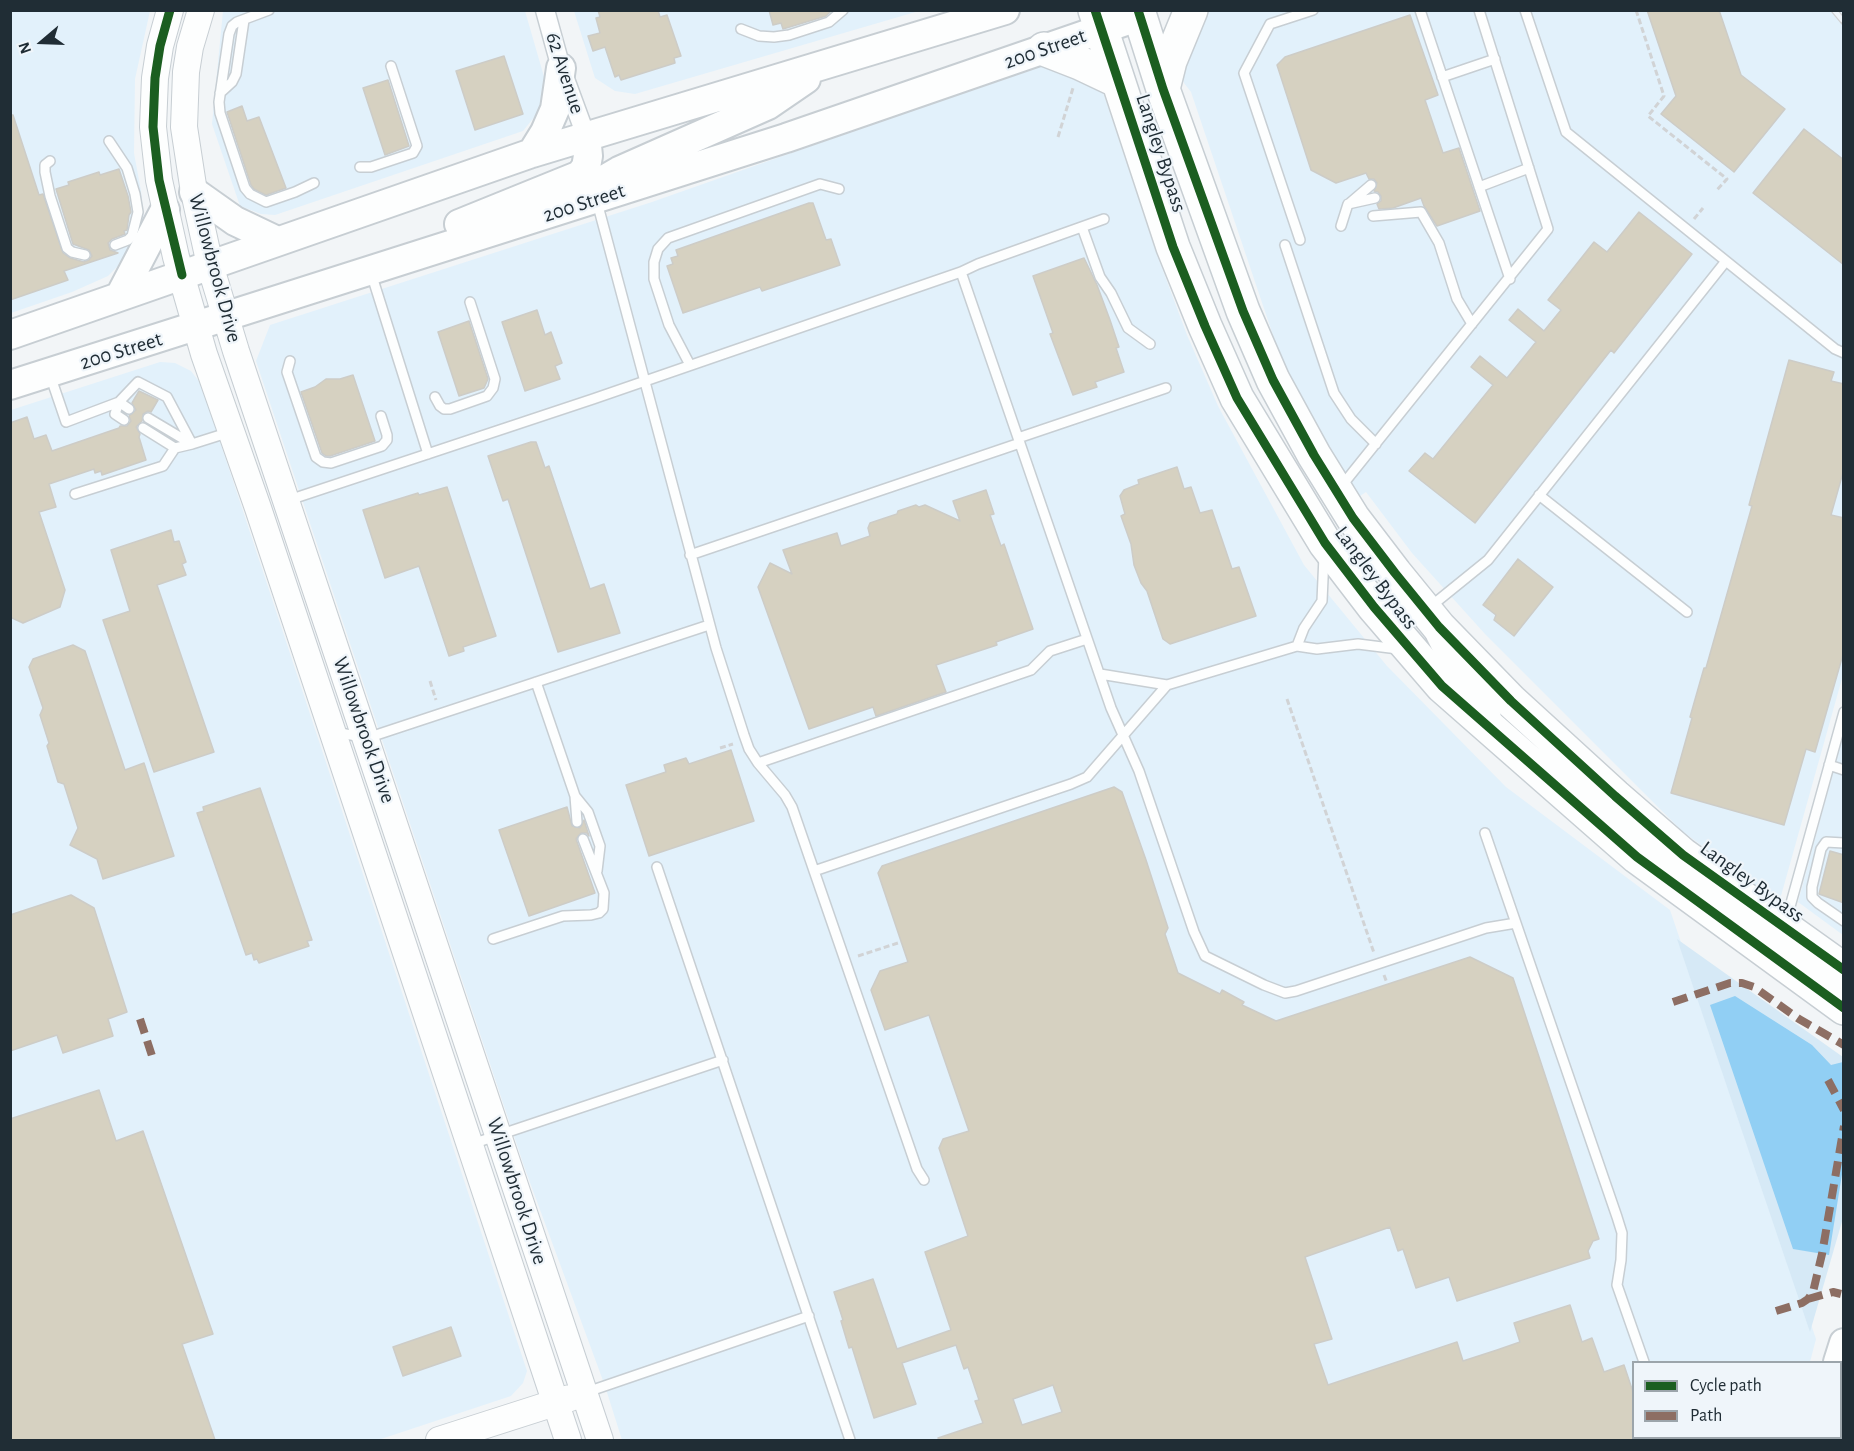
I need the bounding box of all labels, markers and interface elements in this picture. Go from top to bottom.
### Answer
north arrow [12,12,72,72]
street label: 200 Street [1001,23,1089,75]
street label: 62 Avenue [540,29,590,117]
text: N [16,40,34,56]
street label: Langley Bypass [1130,91,1192,215]
street label: 200 Street [540,178,628,228]
street label: Willowbrook Drive [183,191,247,345]
street label: 200 Street [77,327,165,375]
street label: Langley Bypass [1329,521,1423,635]
street label: Willowbrook Drive [327,654,401,806]
street label: Langley Bypass [1695,836,1809,928]
street label: Willowbrook Drive [481,1114,553,1268]
legend [1632,1361,1842,1439]
text: Cycle path [1690,1377,1762,1395]
text: Path [1690,1407,1722,1425]

